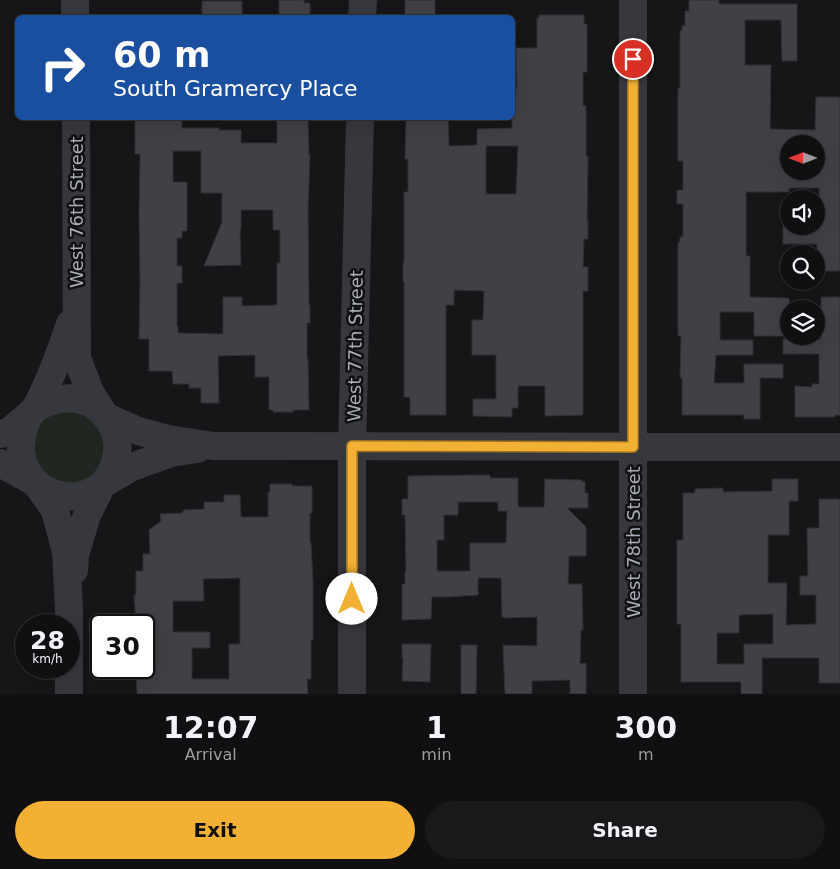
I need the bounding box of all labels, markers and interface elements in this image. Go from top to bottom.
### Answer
icon: right [30,35,95,100]
text: 60 m [113,35,210,75]
pin [612,38,654,80]
icon: arrive [619,45,647,73]
text: South Gramercy Place [113,76,358,101]
north arrow [780,135,825,180]
map controls [780,135,825,345]
street label: West 76th Street [66,136,87,288]
button: sound [780,190,825,235]
button: search [780,245,825,290]
street label: West 77th Street [343,270,367,422]
button: layers [780,300,825,345]
street label: West 78th Street [623,466,644,618]
position arrow [325,572,377,624]
speed limit sign: 30 [90,614,155,679]
text: 28 [30,626,65,655]
text: km/h [32,652,63,666]
text: 12:07 [163,710,258,745]
text: 1 [426,710,447,745]
text: 300 [614,710,677,745]
text: Arrival [185,745,237,764]
text: min [421,745,452,764]
text: m [638,745,654,764]
button: Exit [15,801,415,859]
button: Share [425,801,825,859]

